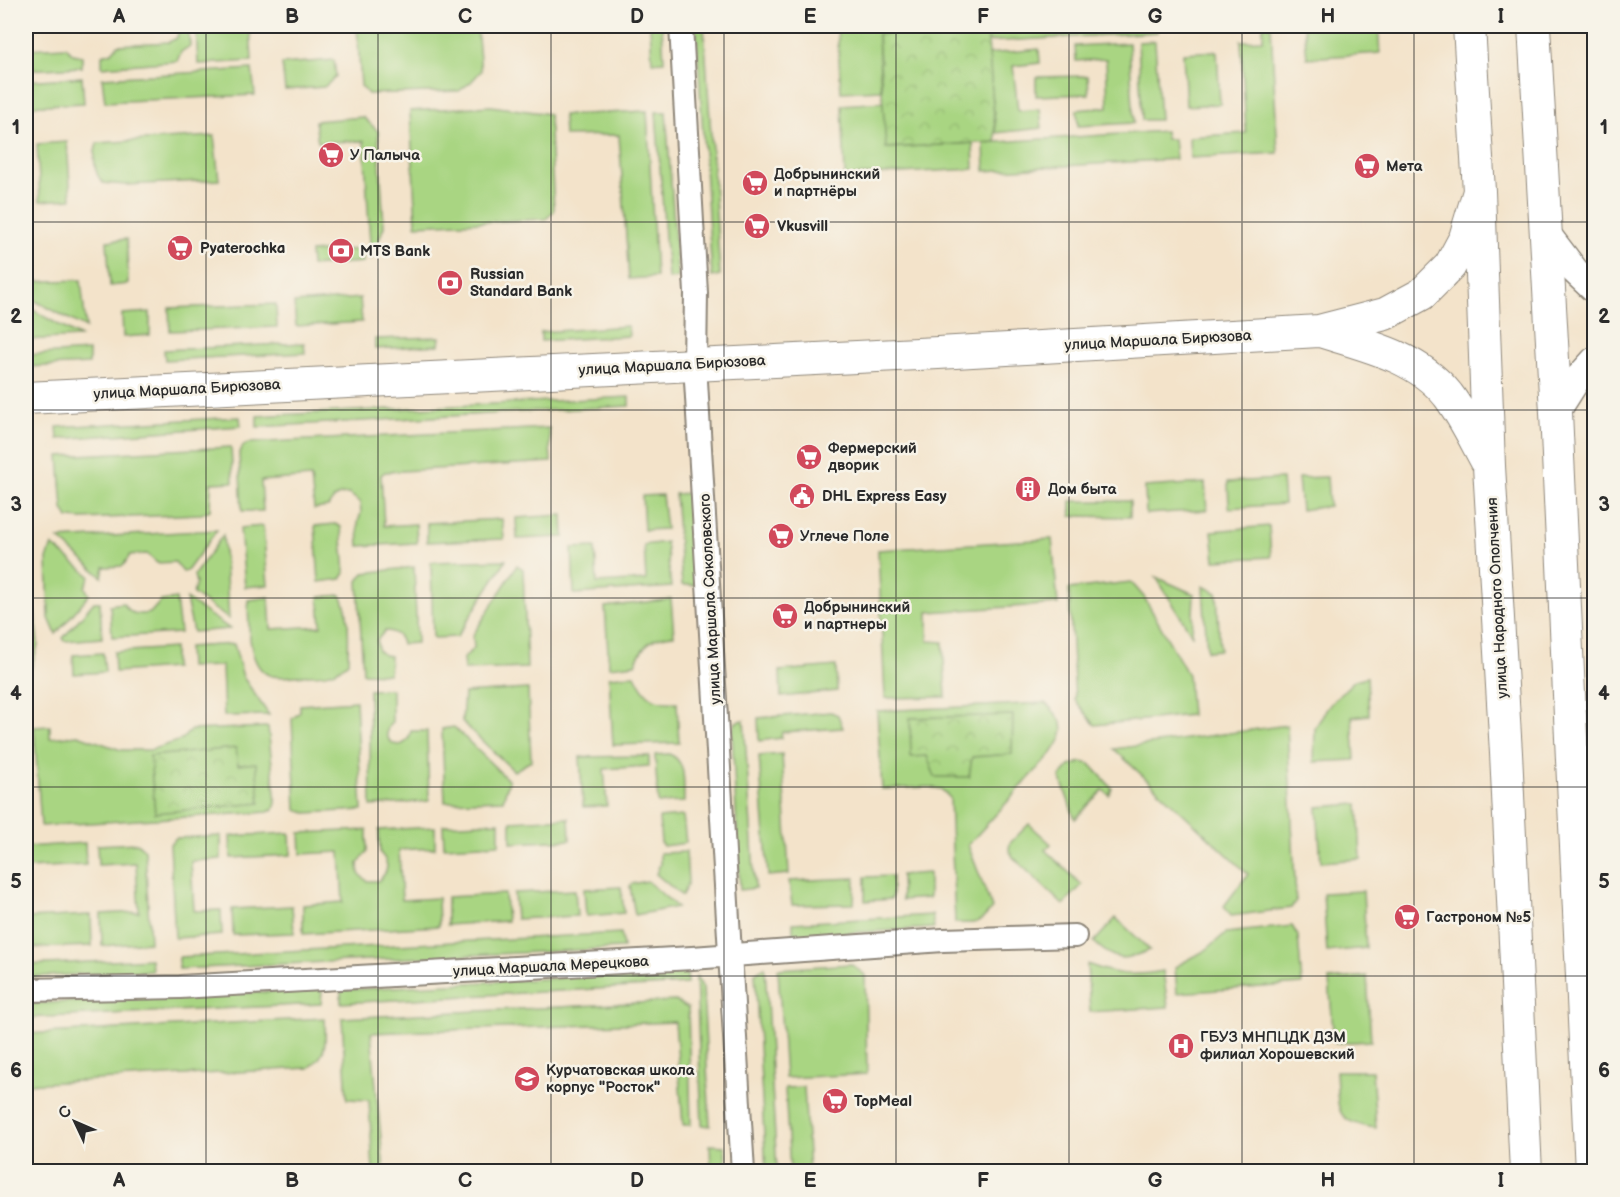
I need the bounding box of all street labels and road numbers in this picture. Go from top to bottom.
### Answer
street label: улица Маршала Бирюзова [1064,326,1252,355]
street label: улица Маршала Бирюзова [578,351,766,380]
street label: улица Маршала Бирюзова [93,375,281,404]
street label: улица Маршала Соколовского [695,493,726,705]
street label: улица Народного Ополчения [1483,497,1512,699]
street label: улица Маршала Мерецкова [453,952,650,981]

